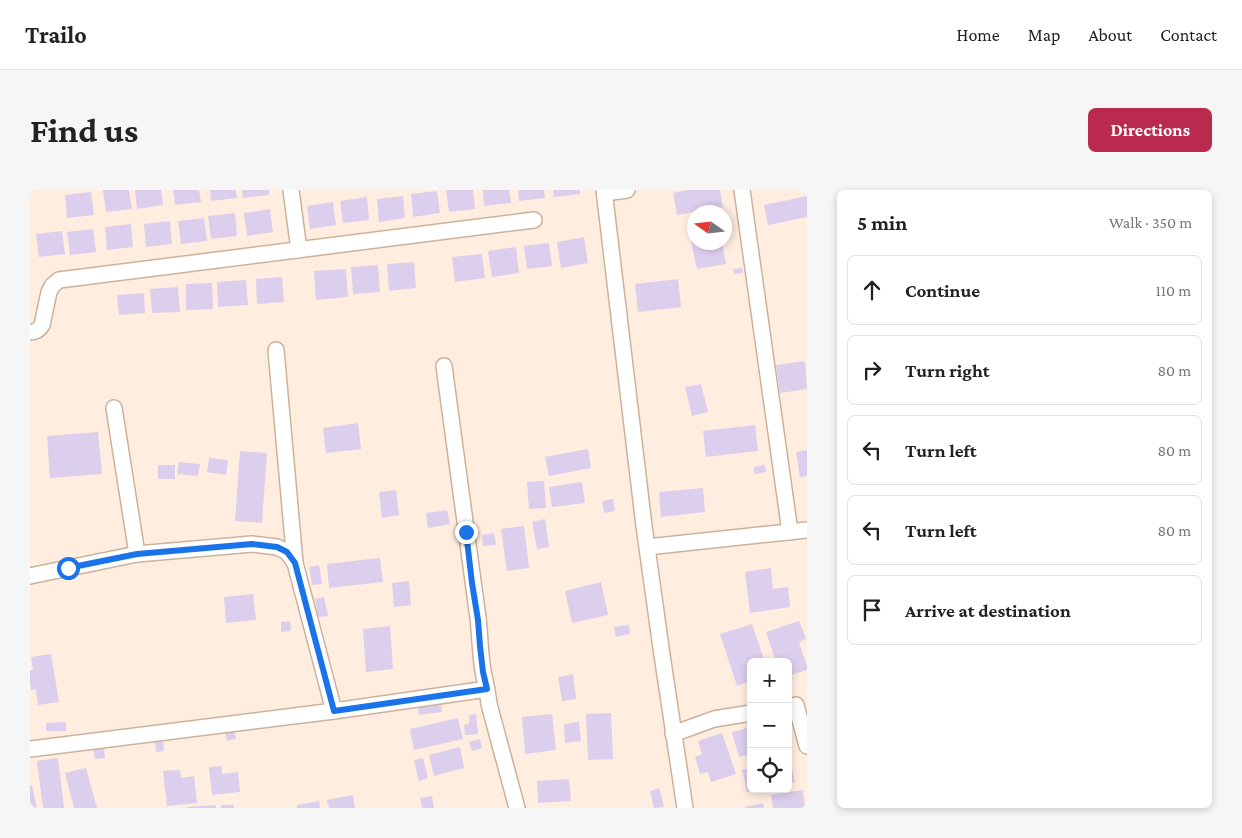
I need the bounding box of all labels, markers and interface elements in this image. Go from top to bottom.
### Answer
text: Trailo [25,21,87,48]
text: Home [957,25,1000,45]
text: Map [1028,25,1060,45]
text: About [1088,25,1132,45]
text: Contact [1160,25,1217,45]
button: Directions [1088,108,1212,152]
text: Find us [30,111,138,150]
north arrow [687,205,732,250]
text: 5 min [857,211,907,235]
text: Walk · 350 m [1109,214,1192,231]
icon: ahead [858,276,886,304]
text: Continue [905,280,980,301]
text: 110 m [1155,282,1191,299]
icon: right [858,356,886,384]
text: Turn right [905,360,990,381]
text: 80 m [1157,362,1191,379]
icon: left [858,436,886,464]
text: Turn left [905,440,977,461]
text: 80 m [1157,442,1191,459]
icon: left [858,516,886,544]
text: Turn left [905,520,977,541]
route end [455,521,478,544]
text: 80 m [1157,522,1191,539]
route start [57,557,80,580]
icon: arrive [858,596,886,624]
text: Arrive at destination [905,600,1071,621]
map controls [747,658,792,793]
button: + [747,658,792,703]
button: − [747,703,792,748]
button: locate [747,748,792,793]

